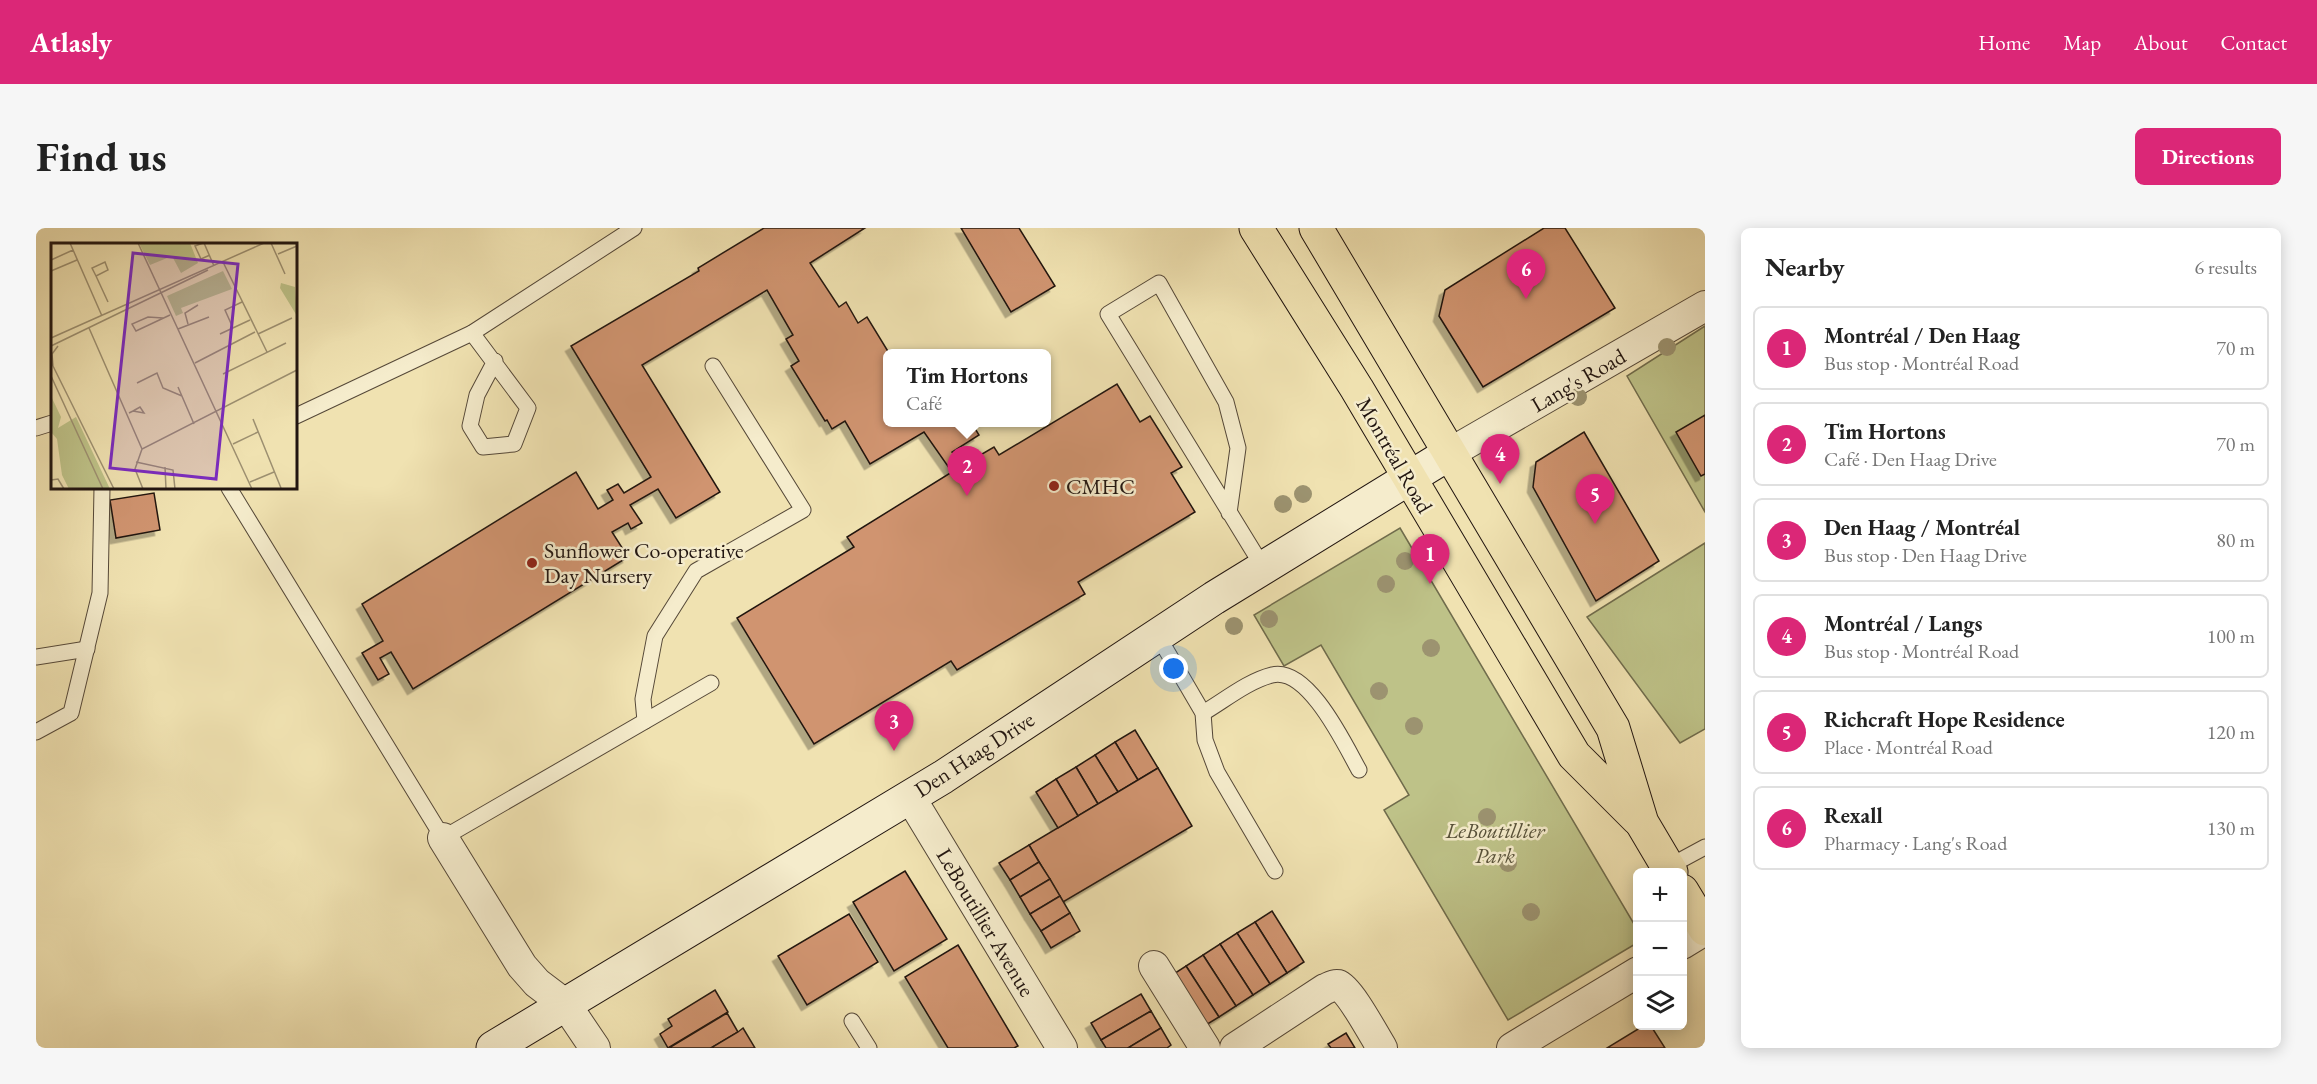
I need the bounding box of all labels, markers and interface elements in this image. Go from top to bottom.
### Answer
text: Atlasly [30,24,112,60]
text: Home [1978,29,2030,56]
text: Map [2063,29,2101,56]
text: About [2134,29,2187,56]
text: Contact [2220,29,2287,56]
button: Directions [2135,128,2281,185]
text: Find us [36,129,167,184]
inset map [51,243,297,489]
pin: 6 [1506,250,1546,299]
text: Nearby [1765,250,1845,284]
text: 6 results [2194,254,2257,280]
text: Montréal / Den Haag [1824,321,2020,350]
text: 1 [1781,335,1792,361]
text: 70 m [2216,335,2255,361]
street label: Lang's Road [1526,341,1632,419]
popup [883,349,1051,427]
text: Bus stop · Montréal Road [1824,350,2019,376]
text: Tim Hortons [906,361,1028,390]
text: Café [906,390,942,416]
street label: Montréal Road [1350,392,1440,519]
text: Tim Hortons [1824,417,1946,446]
text: 2 [1781,431,1792,457]
text: 70 m [2216,431,2255,457]
pin: 4 [1480,434,1520,484]
pin: 2 [948,446,986,496]
text: Café · Den Haag Drive [1824,446,1997,472]
place label: CMHC [1066,472,1135,501]
pin: 5 [1576,474,1614,524]
marker: CMHC [1047,479,1061,493]
text: Den Haag / Montréal [1824,513,2020,542]
text: 3 [1781,527,1792,553]
text: 80 m [2216,527,2255,553]
pin: 1 [1410,534,1450,584]
place label: Sunflower Co-operative Day Nursery [544,536,744,590]
text: Bus stop · Den Haag Drive [1824,542,2027,568]
marker: Sunflower Co-operative Day Nursery [525,556,539,570]
text: Montréal / Langs [1824,609,1982,638]
text: 4 [1781,623,1792,649]
text: 100 m [2207,623,2255,649]
text: Bus stop · Montréal Road [1824,638,2019,664]
your location [1159,654,1188,683]
pin: 3 [874,702,914,751]
street label: Den Haag Drive [909,705,1040,804]
text: Richcraft Hope Residence [1824,705,2065,734]
text: 5 [1781,719,1792,745]
text: 120 m [2207,719,2255,745]
text: Place · Montréal Road [1824,734,1993,760]
text: Rexall [1824,801,1883,830]
text: 6 [1781,815,1792,841]
text: 130 m [2207,815,2255,841]
park label: LeBoutillier Park [1445,816,1546,870]
text: Pharmacy · Lang's Road [1824,830,2007,856]
street label: LeBoutillier Avenue [930,843,1042,1002]
map controls [1633,868,1687,1030]
button: + [1633,868,1687,922]
button: − [1633,922,1687,976]
button: layers [1633,976,1687,1030]

